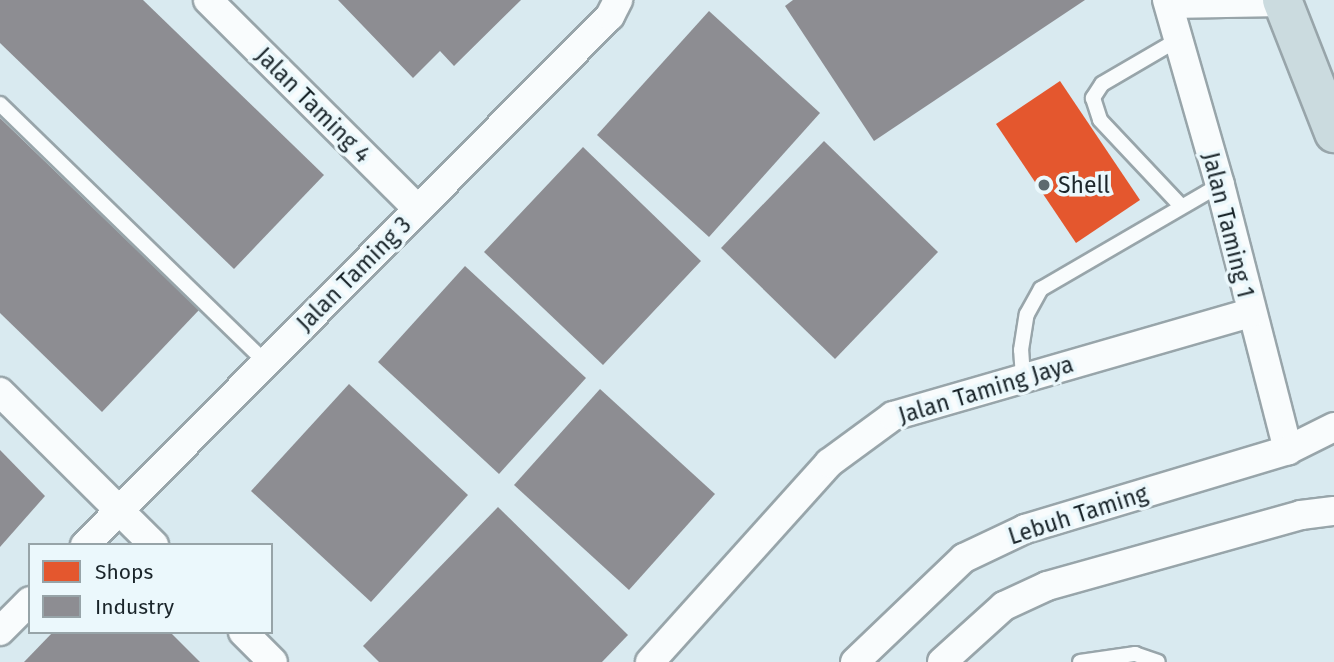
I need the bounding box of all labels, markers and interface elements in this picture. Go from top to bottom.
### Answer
street label: Jalan Taming 4 [250,42,376,168]
street label: Jalan Taming 1 [1197,149,1259,301]
place label: Shell [1058,171,1110,199]
marker: Shell [1036,177,1052,193]
street label: Jalan Taming 3 [291,211,417,337]
street label: Jalan Taming Jaya [895,350,1077,430]
street label: Lebuh Taming [1005,479,1151,551]
legend [28,543,273,634]
text: Shops [95,559,153,585]
text: Industry [95,594,174,620]

